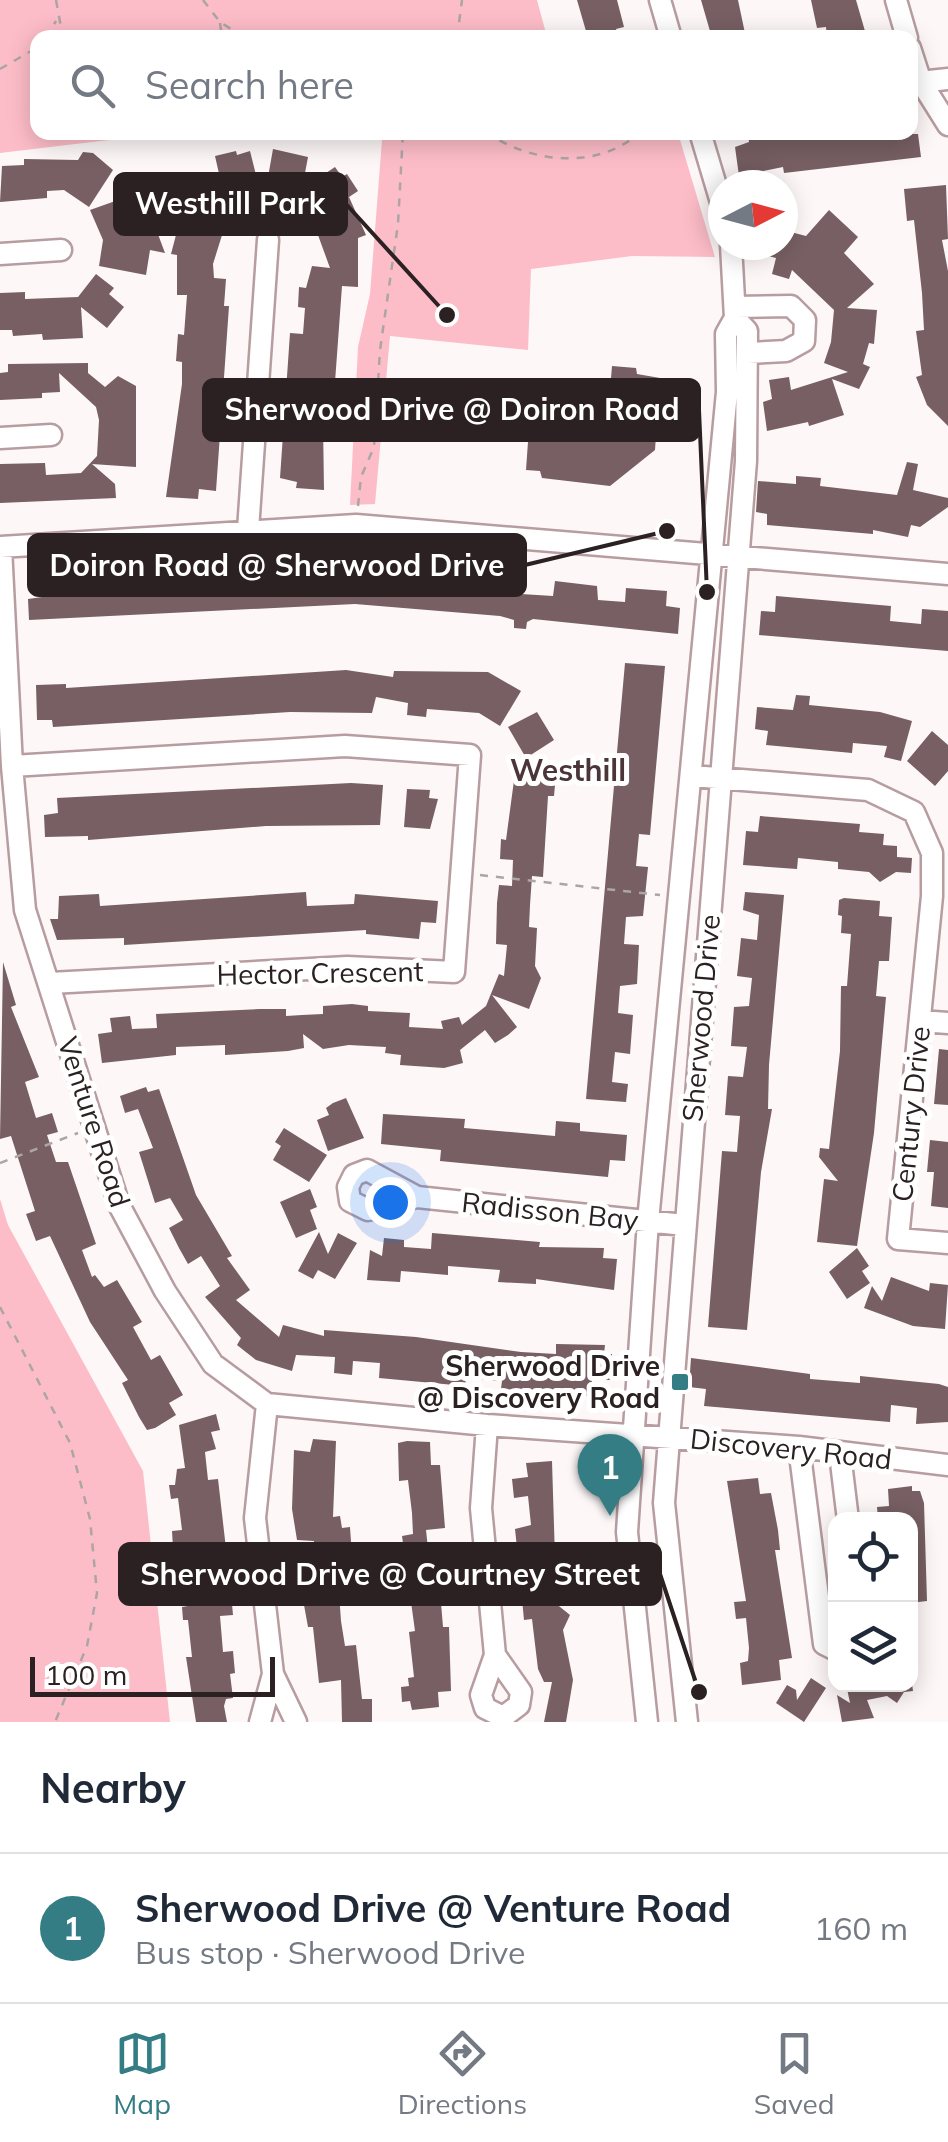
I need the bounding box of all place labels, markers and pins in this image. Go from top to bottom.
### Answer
callout: Westhill Park [115,174,346,234]
callout: Sherwood Drive @ Doiron Road [204,380,699,440]
callout: Doiron Road @ Sherwood Drive [29,535,525,595]
place label: Sherwood Drive @ Discovery Road [417,1348,660,1415]
marker: Sherwood Drive @ Discovery Road [669,1371,691,1393]
pin: 1 [578,1434,642,1516]
callout: Sherwood Drive @ Courtney Street [120,1544,660,1604]

